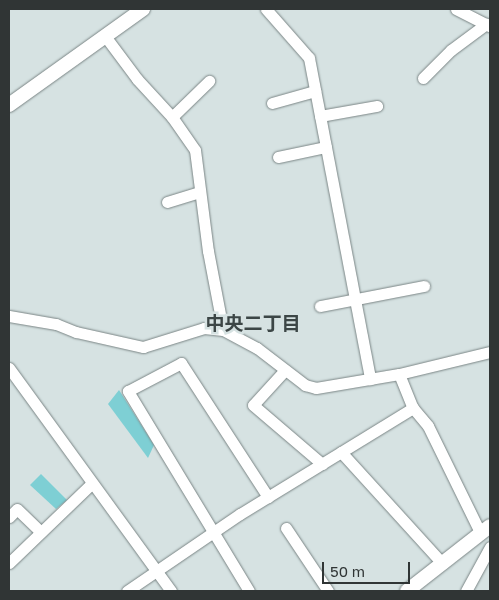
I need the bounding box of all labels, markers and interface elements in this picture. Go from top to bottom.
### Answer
district label: 中央二丁目 [206,312,300,334]
scale bar [324,552,412,584]
text: 50 m [330,562,365,580]

